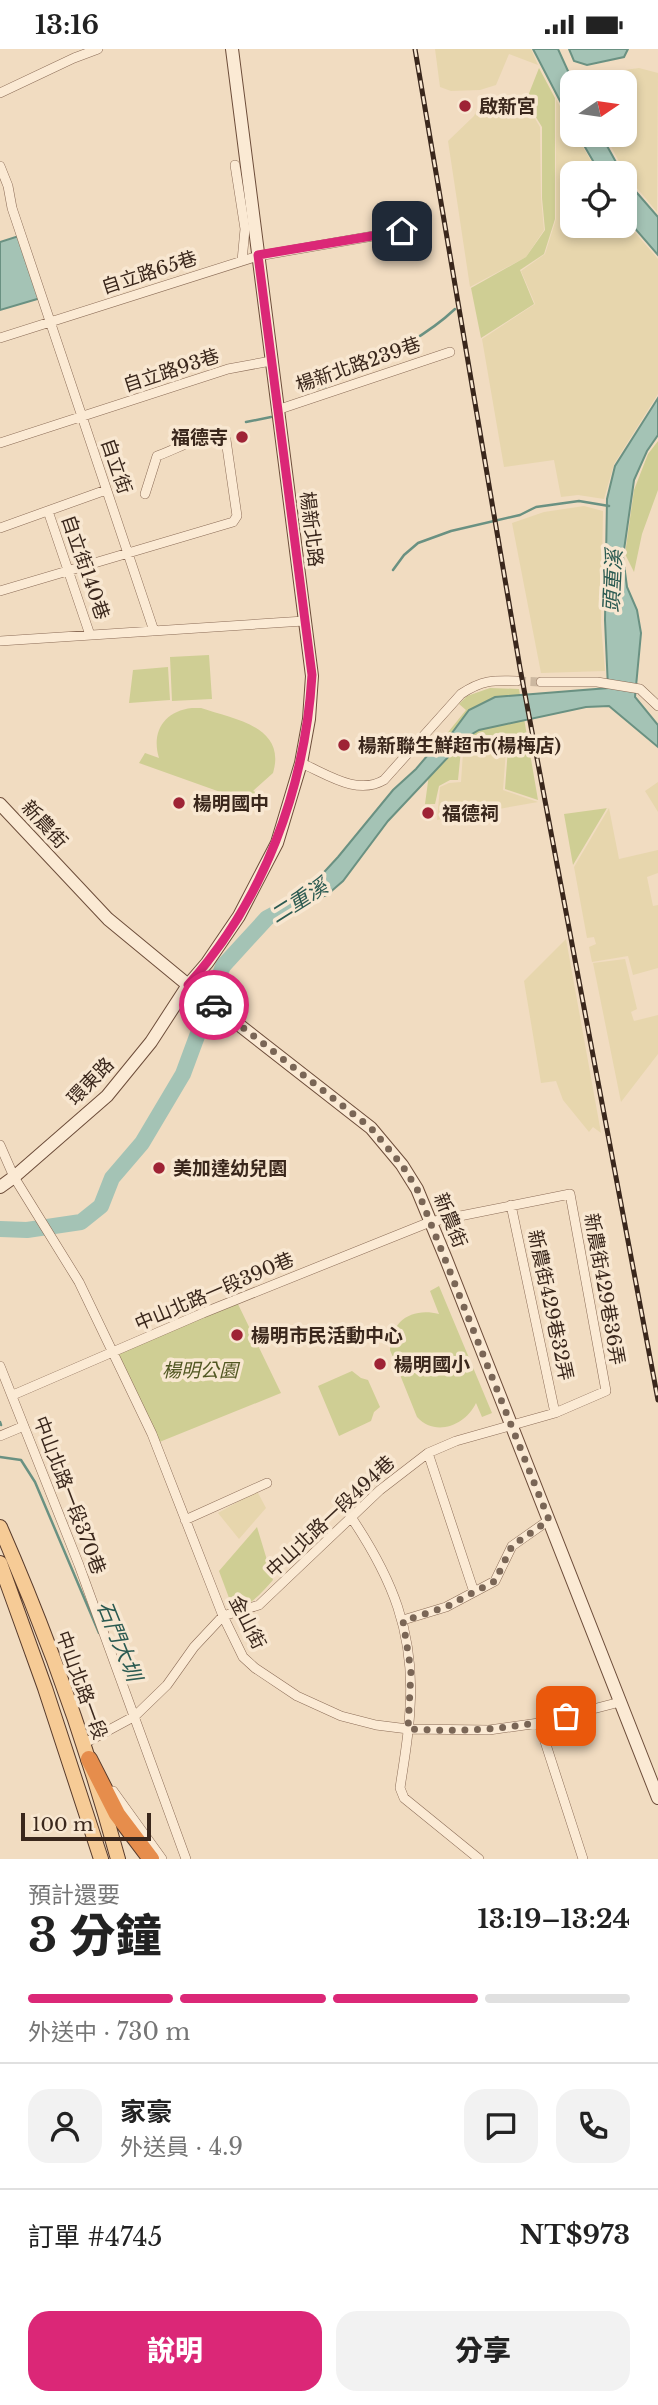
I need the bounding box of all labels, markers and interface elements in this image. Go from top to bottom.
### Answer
text: 13:16 [35,9,99,41]
north arrow [560,70,637,147]
map controls [560,70,637,238]
place label: 啟新宮 [479,95,536,118]
marker: 啟新宮 [457,98,473,114]
button: locate [560,161,637,238]
pin [372,201,432,261]
icon: home [383,212,421,250]
street label: 自立路65巷 [99,246,200,299]
street label: 楊新北路239巷 [293,332,424,397]
street label: 自立路93巷 [120,344,222,397]
place label: 福德寺 [171,426,228,449]
marker: 福德寺 [234,429,250,445]
street label: 自立街 [96,435,137,497]
street label: 楊新北路 [295,490,328,568]
street label: 自立街140巷 [57,512,114,623]
water label: 頭重溪 [598,546,628,613]
place label: 楊新聯生鮮超市(楊梅店) [358,734,561,757]
marker: 楊新聯生鮮超市(楊梅店) [336,737,352,753]
place label: 楊明國中 [193,792,269,815]
marker: 楊明國中 [171,795,187,811]
street label: 新農街 [17,796,72,853]
place label: 福德祠 [442,802,499,825]
marker: 福德祠 [420,805,436,821]
water label: 二重溪 [265,872,335,929]
courier [179,970,249,1040]
icon: car [195,986,233,1024]
street label: 環東路 [62,1053,118,1110]
place label: 美加達幼兒園 [173,1157,287,1180]
marker: 美加達幼兒園 [151,1160,167,1176]
street label: 新農街 [429,1189,472,1251]
street label: 新農街429巷36弄 [580,1211,629,1367]
street label: 新農街429巷32弄 [523,1228,578,1383]
street label: 中山北路一段390巷 [131,1248,297,1335]
place label: 楊明市民活動中心 [251,1324,403,1347]
marker: 楊明市民活動中心 [229,1327,245,1343]
place label: 楊明國小 [394,1353,470,1376]
marker: 楊明國小 [372,1356,388,1372]
park label: 楊明公園 [162,1359,241,1382]
street label: 中山北路一段370巷 [29,1413,110,1578]
street label: 中山北路一段494巷 [261,1451,399,1582]
street label: 金山街 [224,1592,271,1653]
water label: 石門大圳 [91,1597,148,1688]
street label: 中山北路一段 [51,1628,112,1743]
pin [536,1686,596,1746]
icon: bag [547,1697,585,1735]
scale bar [21,1810,150,1842]
text: 100 m [32,1813,93,1836]
text: 預計還要 [28,1881,120,1909]
text: 13:19–13:24 [477,1903,630,1935]
text: 3 分鐘 [28,1907,162,1964]
text: 外送中 · 730 m [28,2018,190,2046]
button: person [28,2089,102,2163]
button: chat [464,2089,538,2163]
button: phone [556,2089,630,2163]
text: 家豪 [120,2096,172,2128]
text: 外送員 · 4.9 [120,2133,243,2161]
text: NT$973 [520,2219,630,2251]
text: 訂單 #4745 [28,2221,163,2253]
button: 說明 [28,2311,322,2391]
button: 分享 [336,2311,630,2391]

